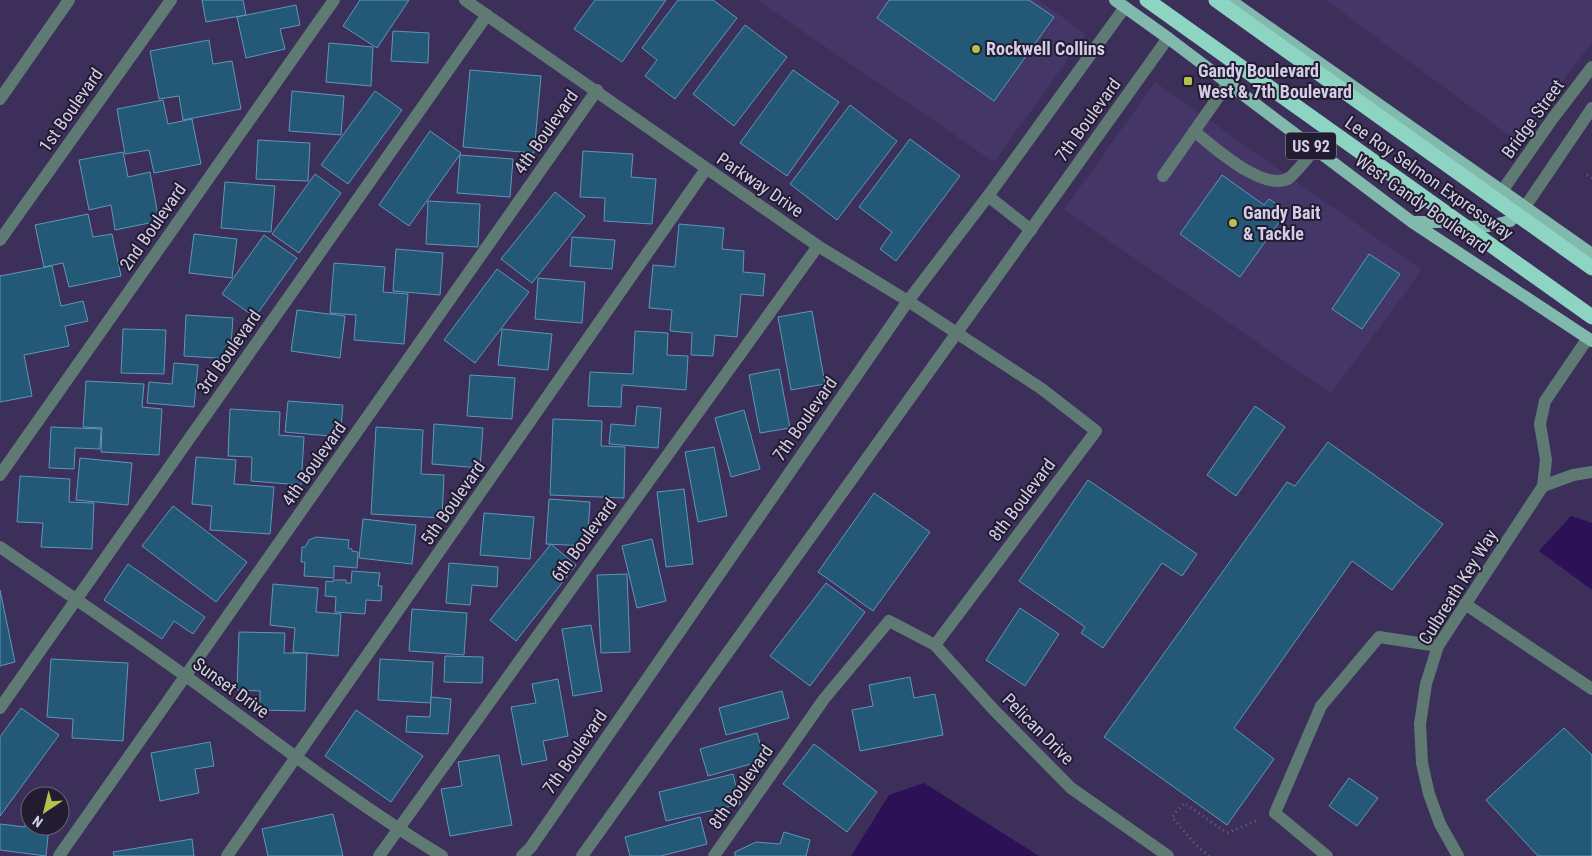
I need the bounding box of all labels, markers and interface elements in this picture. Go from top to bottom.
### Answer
place label: Rockwell Collins [986,38,1105,59]
marker: Rockwell Collins [970,43,982,55]
place label: Gandy Boulevard West & 7th Boulevard [1198,60,1352,102]
street label: 1st Boulevard [34,64,107,155]
street label: 7th Boulevard [1050,74,1125,165]
marker: Gandy Boulevard West & 7th Boulevard [1182,75,1194,87]
street label: Bridge Street [1497,75,1568,162]
street label: 4th Boulevard [509,86,582,178]
street label: Lee Roy Selmon Expressway [1341,111,1518,244]
road number: US 92 [1286,132,1336,160]
street label: Parkway Drive [713,148,808,221]
street label: West Gandy Boulevard [1351,150,1493,258]
street label: 2nd Boulevard [115,179,190,274]
place label: Gandy Bait & Tackle [1243,202,1321,244]
marker: Gandy Bait & Tackle [1227,217,1239,229]
street label: 3rd Boulevard [192,306,265,398]
street label: 7th Boulevard [768,373,841,465]
street label: 4th Boulevard [277,418,350,510]
street label: 8th Boulevard [984,454,1059,545]
street label: 5th Boulevard [416,457,489,549]
street label: 6th Boulevard [546,494,621,585]
street label: Culbreath Key Way [1414,525,1502,648]
street label: Sunset Drive [189,653,273,722]
street label: Pelican Drive [998,689,1078,769]
street label: 7th Boulevard [538,706,611,798]
street label: 8th Boulevard [704,741,777,833]
north arrow [20,786,70,836]
text: N [29,813,46,831]

